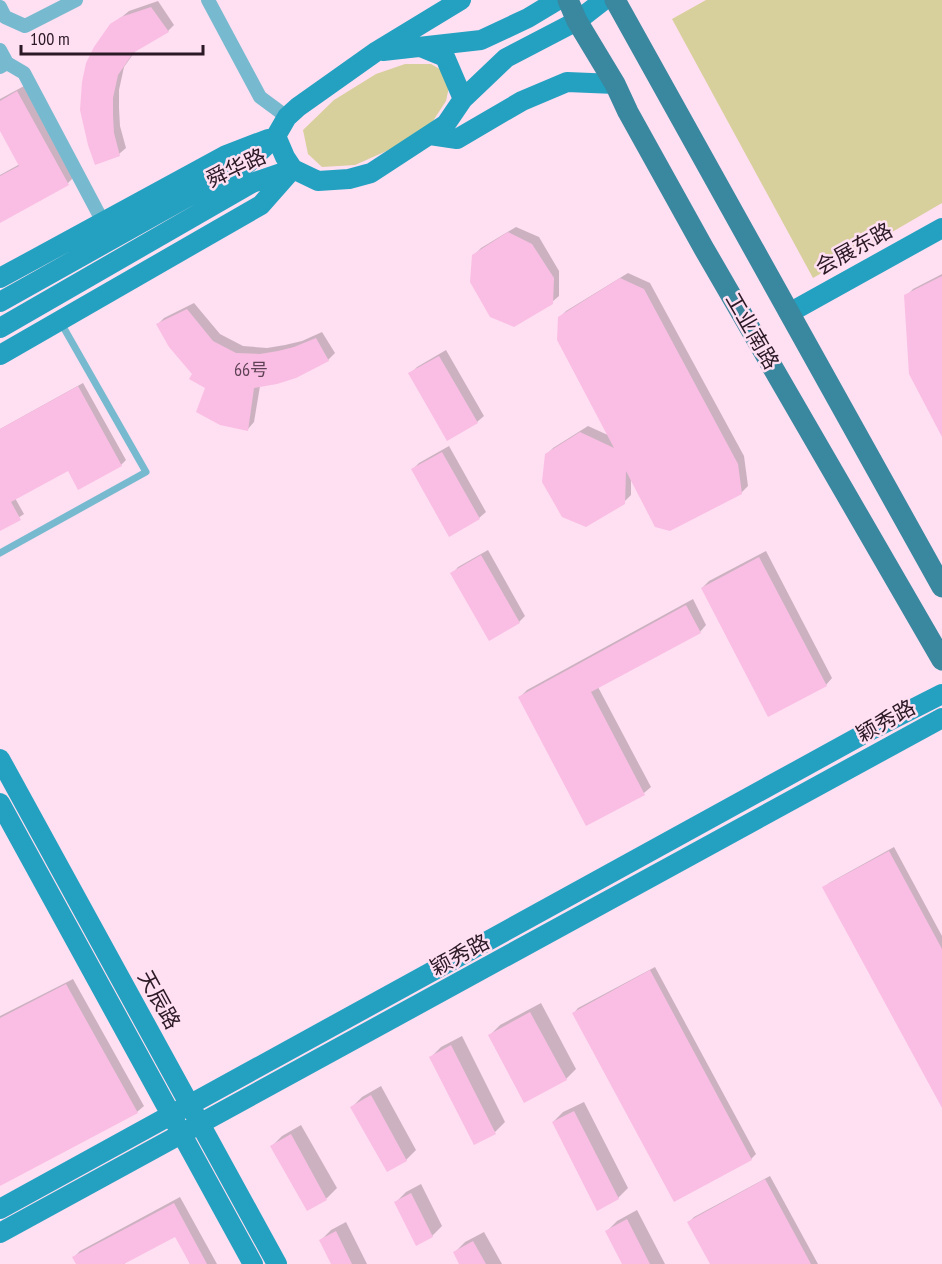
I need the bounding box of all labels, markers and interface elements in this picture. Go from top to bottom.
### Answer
scale bar [21,18,202,56]
text: 100 m [30,27,70,50]
street label: 舜华路 [202,142,270,193]
street label: 会展东路 [810,216,897,281]
street label: 工业南路 [720,288,785,374]
house number: 66号 [234,358,268,381]
street label: 颖秀路 [852,693,920,748]
street label: 颖秀路 [426,928,494,981]
street label: 天辰路 [132,966,187,1034]

